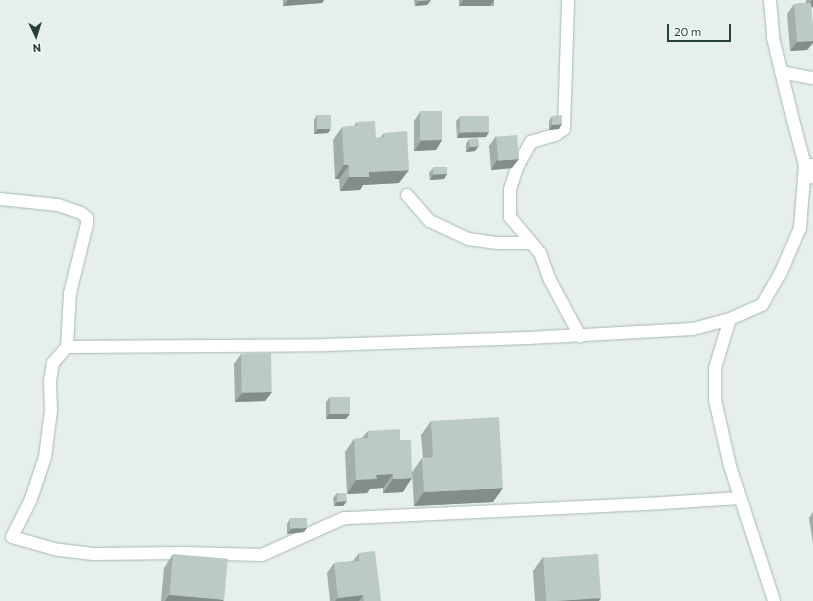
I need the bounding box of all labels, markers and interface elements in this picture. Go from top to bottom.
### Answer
north arrow [16,16,56,56]
scale bar [669,16,733,42]
text: 20 m [674,24,701,38]
text: N [32,42,41,55]

